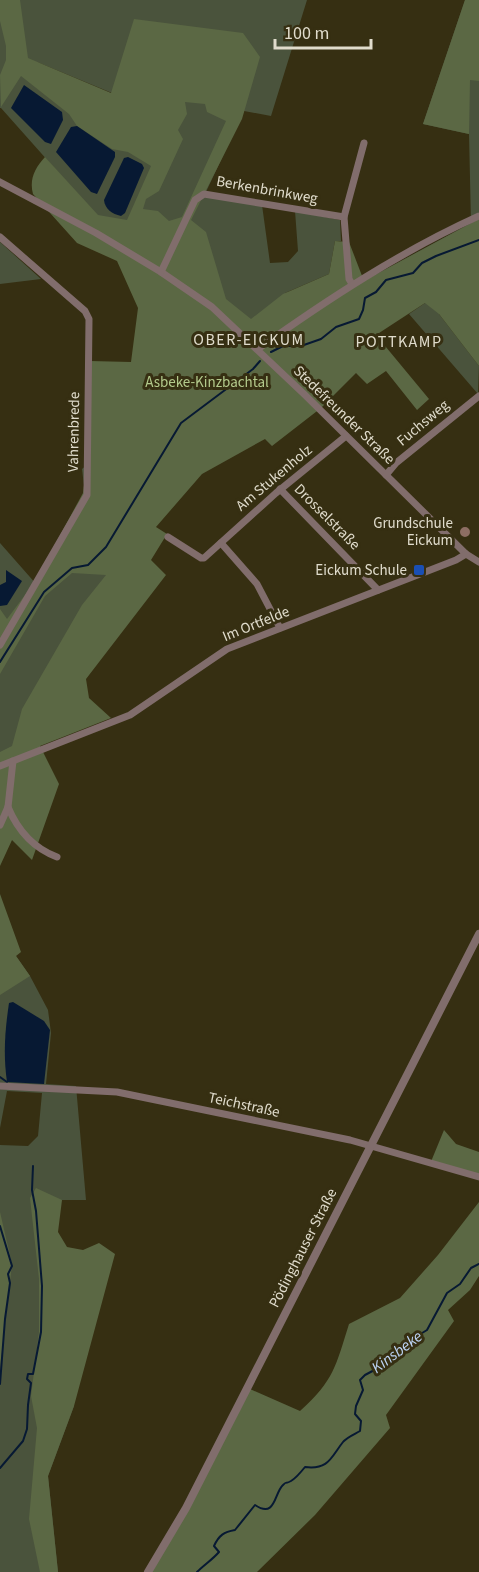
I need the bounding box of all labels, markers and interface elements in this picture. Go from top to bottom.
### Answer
scale bar [275,12,371,50]
text: 100 m [284,21,329,46]
street label: Berkenbrinkweg [215,171,320,209]
district label: OBER-EICKUM [193,329,305,351]
district label: POTTKAMP [356,331,442,353]
street label: Stedefreunder Straße [288,361,400,469]
park label: Asbeke-Kinzbachtal [145,372,269,393]
street label: Vahrenbrede [63,392,85,472]
street label: Fuchsweg [392,395,454,451]
street label: Am Stukenholz [231,440,317,516]
street label: Drosselstraße [289,479,365,555]
place label: Grundschule Eickum [373,513,453,551]
marker: Grundschule Eickum [458,525,472,539]
place label: Eickum Schule [315,560,407,581]
marker: Eickum Schule [412,563,426,577]
street label: Im Ortfelde [219,601,293,647]
street label: Teichstraße [206,1087,282,1123]
street label: Pödinghauser Straße [264,1185,342,1311]
water label: Kinsbeke [367,1325,427,1378]

